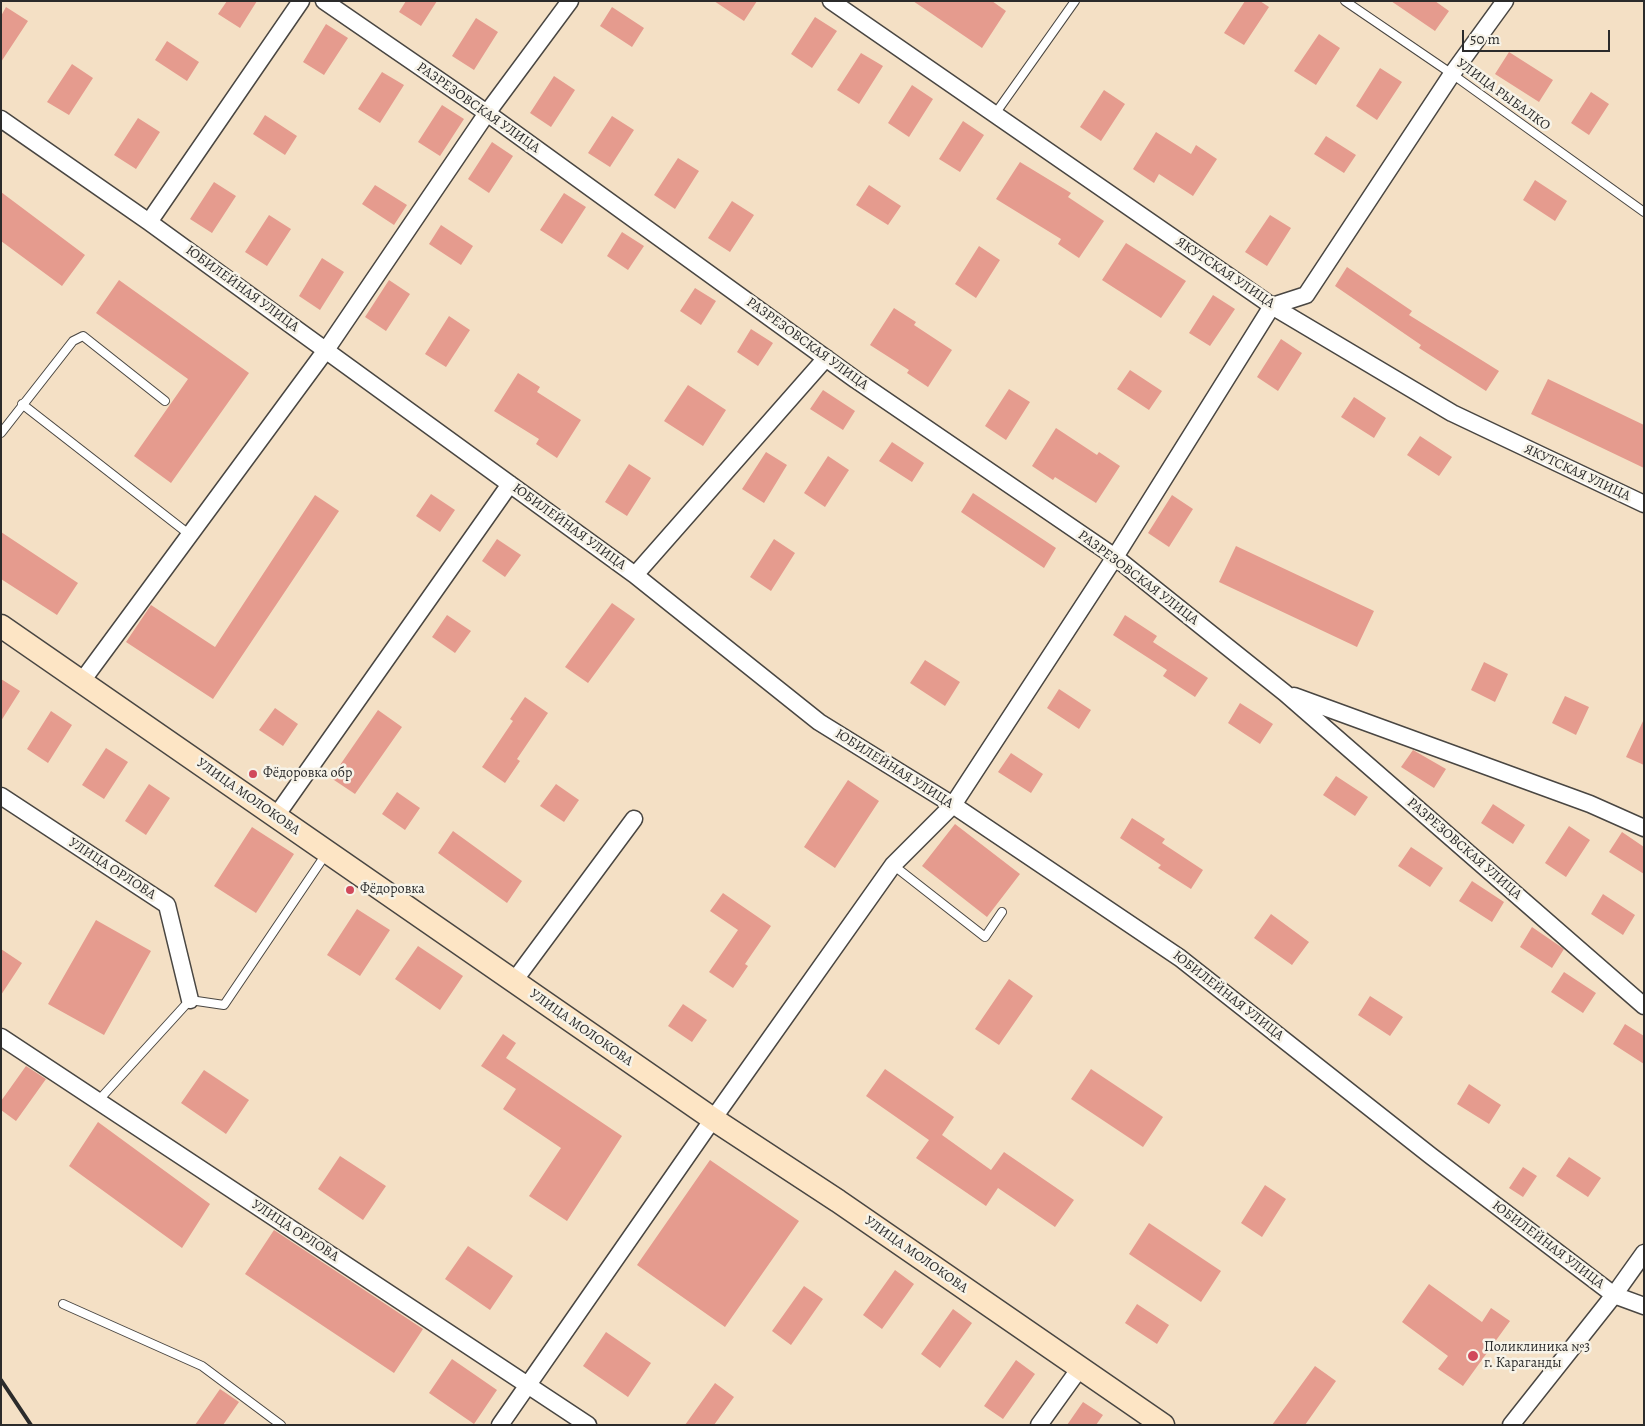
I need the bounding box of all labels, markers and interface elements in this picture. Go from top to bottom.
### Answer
scale bar [1465,20,1612,52]
text: 50 m [1470,29,1500,49]
street label: УЛИЦА РЫБАЛКО [1453,55,1553,135]
street label: РАЗРЕЗОВСКАЯ УЛИЦА [413,59,543,157]
street label: ЯКУТСКАЯ УЛИЦА [1172,234,1278,312]
street label: ЮБИЛЕЙНАЯ УЛИЦА [182,242,302,336]
street label: РАЗРЕЗОВСКАЯ УЛИЦА [743,294,871,394]
street label: ЯКУТСКАЯ УЛИЦА [1521,441,1633,505]
street label: ЮБИЛЕЙНАЯ УЛИЦА [509,480,629,574]
street label: РАЗРЕЗОВСКАЯ УЛИЦА [1074,527,1202,629]
street label: ЮБИЛЕЙНАЯ УЛИЦА [832,726,956,812]
street label: УЛИЦА МОЛОКОВА [193,755,303,839]
place label: Фёдоровка обр [263,766,352,782]
marker: Фёдоровка обр [247,768,259,780]
street label: РАЗРЕЗОВСКАЯ УЛИЦА [1403,795,1525,903]
street label: УЛИЦА ОРЛОВА [65,834,159,904]
place label: Фёдоровка [360,882,425,898]
marker: Фёдоровка [344,884,356,896]
street label: ЮБИЛЕЙНАЯ УЛИЦА [1169,947,1287,1045]
street label: УЛИЦА МОЛОКОВА [526,986,636,1070]
street label: УЛИЦА ОРЛОВА [248,1196,342,1266]
street label: ЮБИЛЕЙНАЯ УЛИЦА [1489,1197,1607,1293]
street label: УЛИЦА МОЛОКОВА [861,1213,971,1297]
place label: Поликлиника №3 г. Караганды [1484,1340,1590,1372]
marker: Поликлиника №3 г. Караганды [1466,1349,1480,1363]

